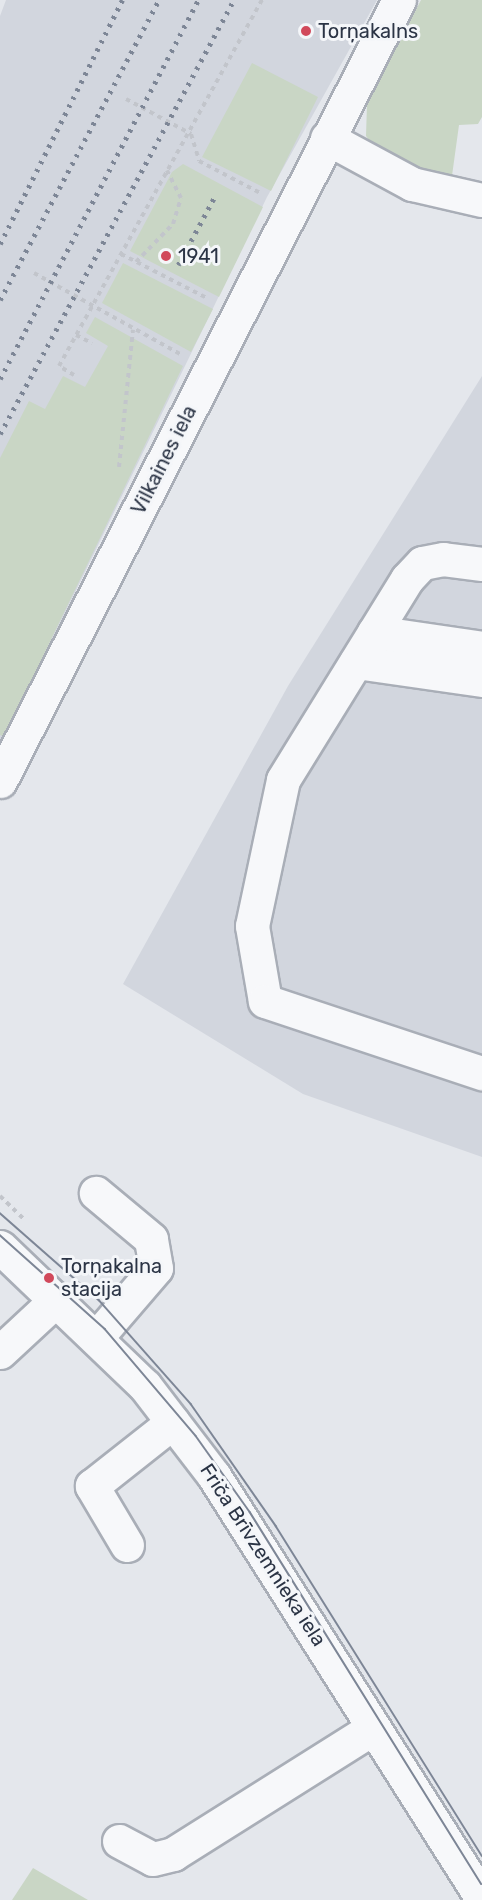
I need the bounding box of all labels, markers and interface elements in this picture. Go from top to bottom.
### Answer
place label: Torņakalns [318,19,418,43]
marker: Torņakalns [299,24,313,38]
place label: 1941 [178,244,219,268]
marker: 1941 [159,249,173,263]
street label: Vilkaines iela [126,401,202,519]
place label: Torņakalna stacija [61,1254,162,1301]
marker: Torņakalna stacija [42,1271,56,1285]
street label: Friča Brīvzemnieka iela [195,1459,331,1651]

